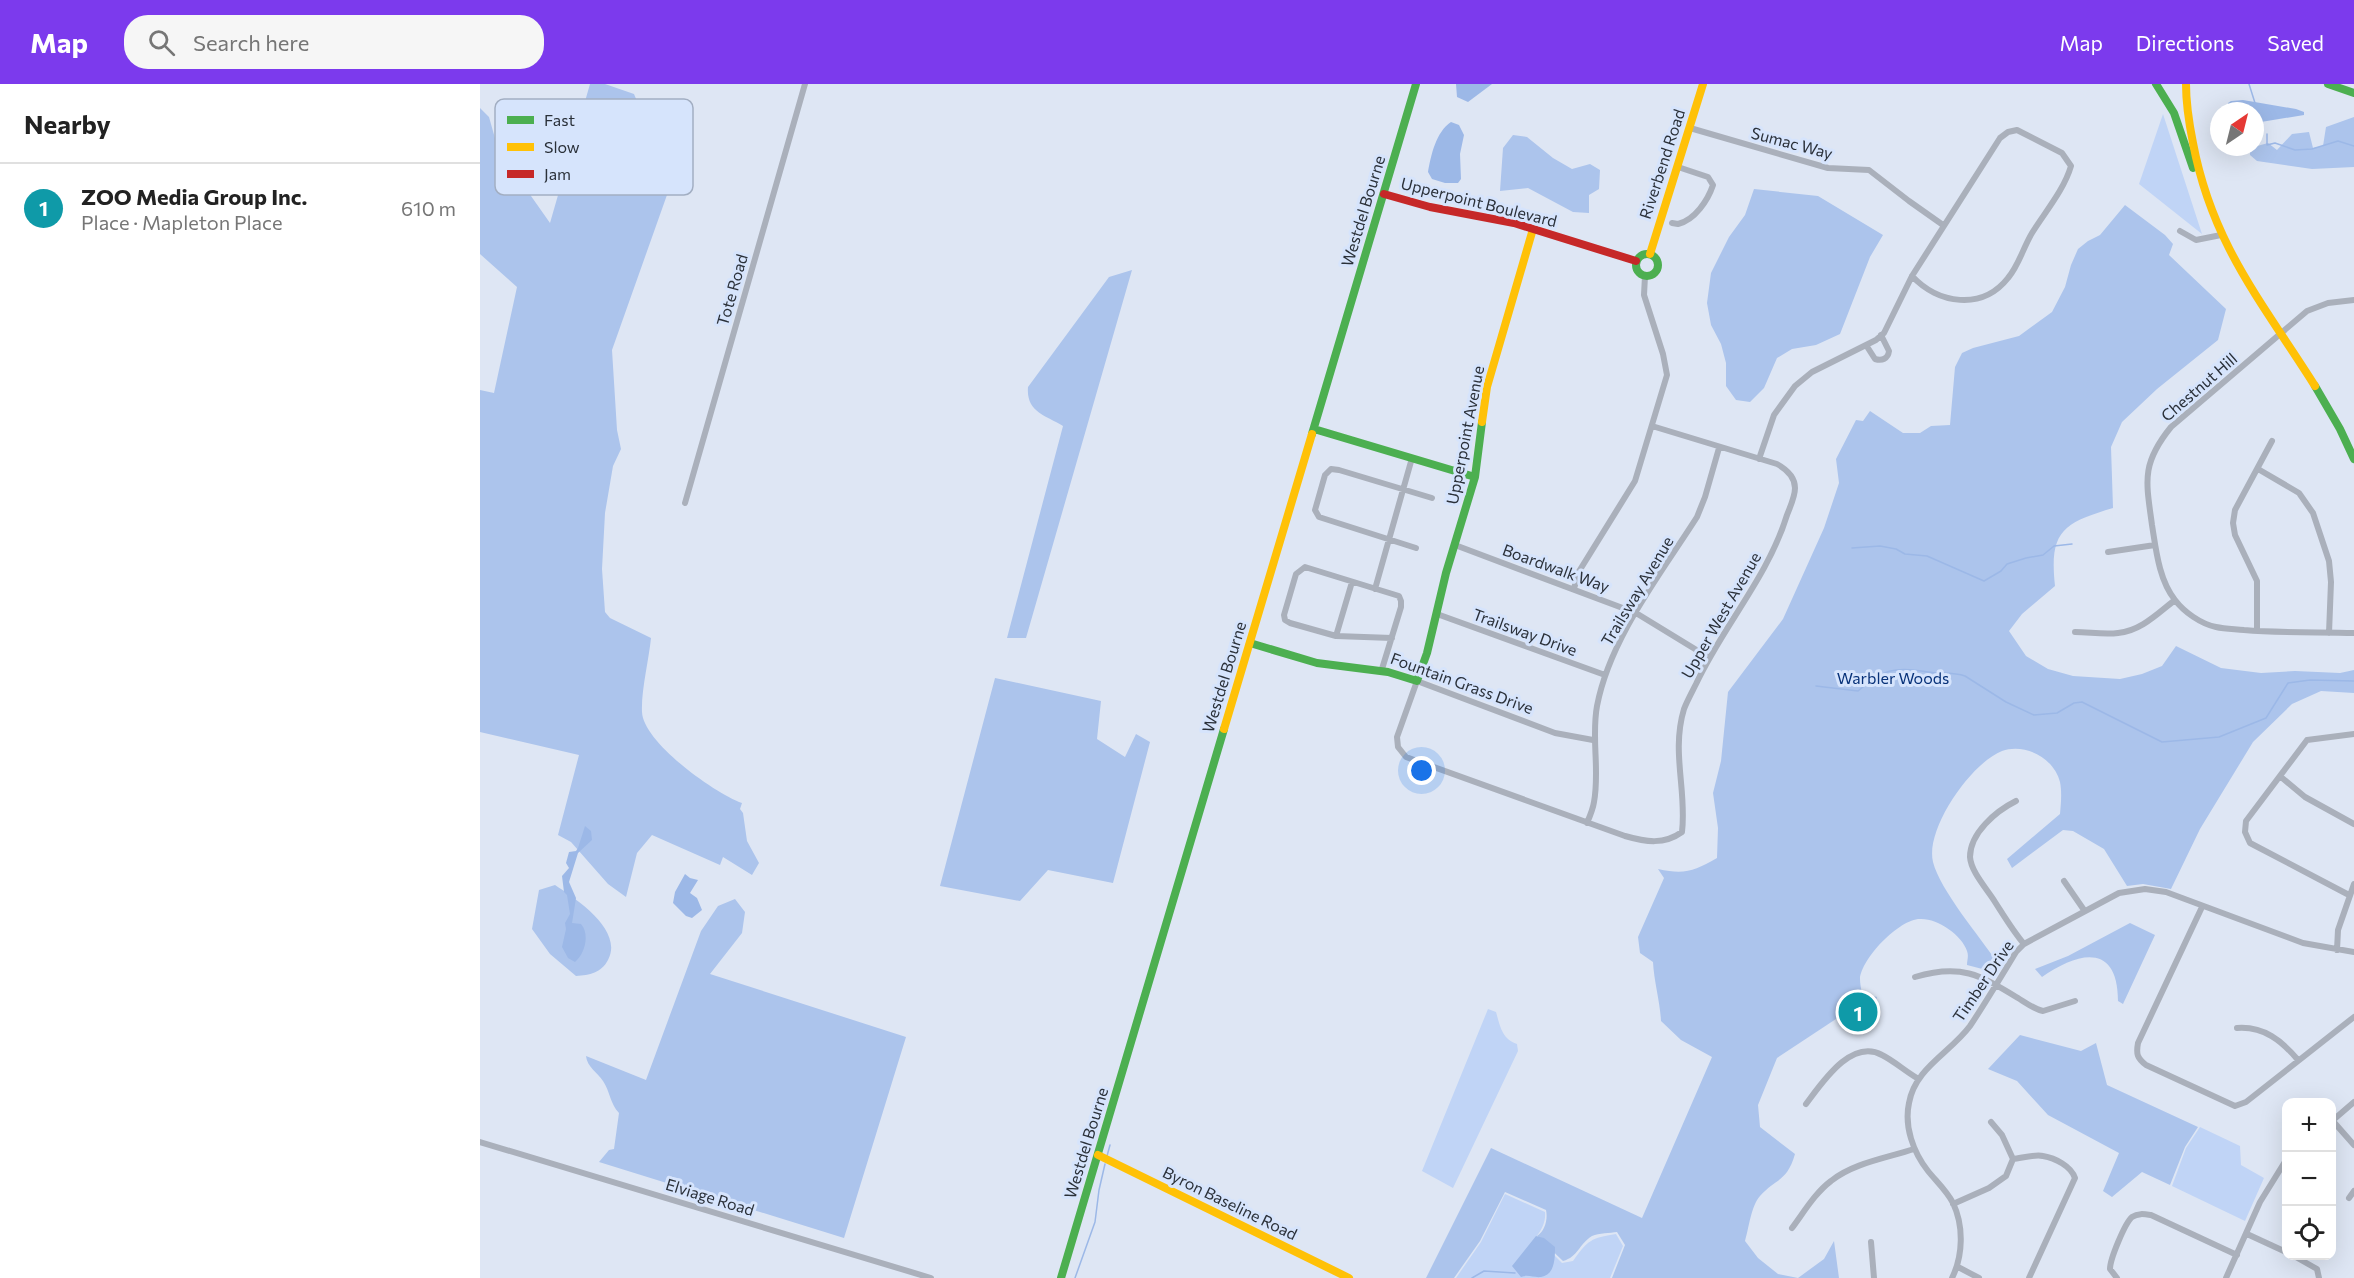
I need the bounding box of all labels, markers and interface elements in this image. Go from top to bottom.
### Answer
search box [124,15,544,69]
text: Map [30,25,88,59]
icon: search [145,26,178,59]
text: Search here [193,29,309,56]
text: Map [2060,30,2103,55]
text: Directions [2136,30,2234,55]
text: Saved [2267,30,2324,55]
legend [495,99,693,195]
north arrow [2210,102,2264,156]
street label: Riverbend Road [1635,107,1688,221]
text: Nearby [24,108,111,139]
text: Fast [544,110,575,129]
street label: Sumac Way [1749,123,1835,163]
text: Slow [544,137,580,156]
street label: Westdel Bourne [1337,153,1388,269]
text: Jam [544,164,571,183]
street label: Upperpoint Boulevard [1399,173,1559,230]
text: ZOO Media Group Inc. [81,183,307,210]
text: 1 [39,196,48,220]
text: 610 m [401,196,456,220]
text: Place · Mapleton Place [81,210,282,234]
street label: Tote Road [712,252,751,328]
street label: Chestnut Hill [2157,349,2240,425]
street label: Upperpoint Avenue [1442,364,1487,506]
street label: Trailsway Avenue [1596,533,1677,649]
street label: Boardwalk Way [1500,539,1612,596]
street label: Upper West Avenue [1677,548,1764,681]
street label: Trailsway Drive [1470,604,1580,659]
street label: Westdel Bourne [1198,619,1249,735]
street label: Fountain Grass Drive [1388,648,1536,717]
park label: Warbler Woods [1837,668,1949,687]
your location [1407,756,1436,785]
street label: Timber Drive [1948,936,2017,1025]
pin: 1 [1838,990,1878,1034]
street label: Westdel Bourne [1060,1085,1111,1201]
map controls [2282,1098,2336,1260]
button: + [2282,1098,2336,1152]
button: − [2282,1152,2336,1206]
street label: Byron Baseline Road [1160,1162,1300,1243]
street label: Elviage Road [664,1174,757,1219]
button: locate [2282,1206,2336,1260]

